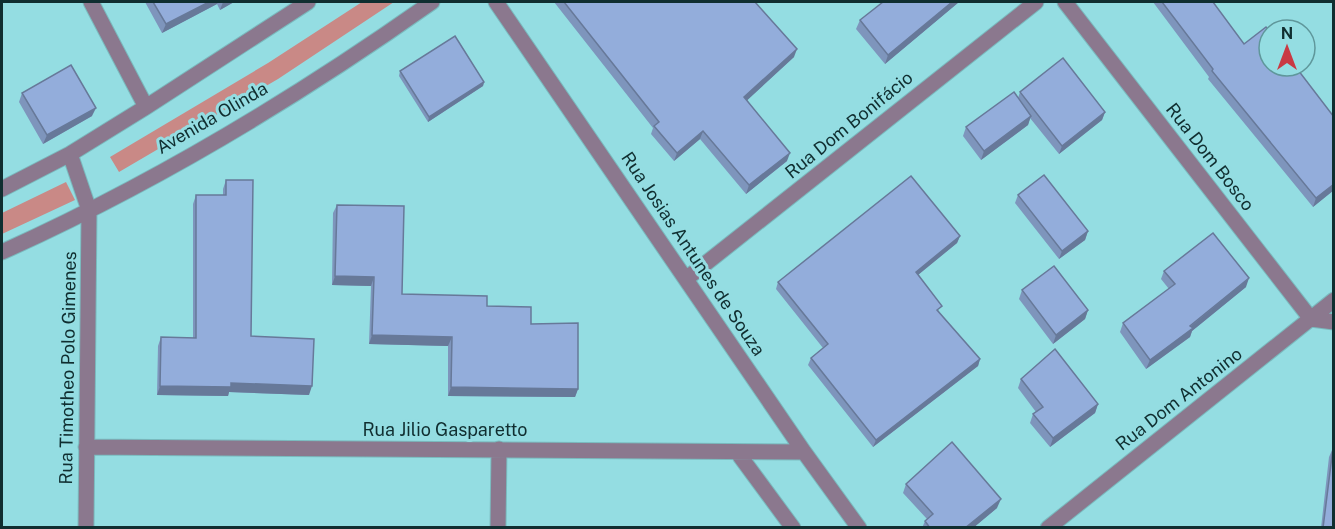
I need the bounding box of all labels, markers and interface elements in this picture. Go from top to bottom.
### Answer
north arrow [1257,18,1317,78]
text: N [1281,24,1293,43]
street label: Rua Dom Bonifácio [781,67,917,182]
street label: Avenida Olinda [152,77,271,158]
street label: Rua Dom Bosco [1162,99,1259,215]
street label: Rua Josias Antunes de Souza [617,148,770,360]
street label: Rua Timotheo Polo Gimenes [55,251,80,485]
street label: Rua Dom Antonino [1111,343,1246,454]
street label: Rua Jilio Gasparetto [362,419,528,440]

